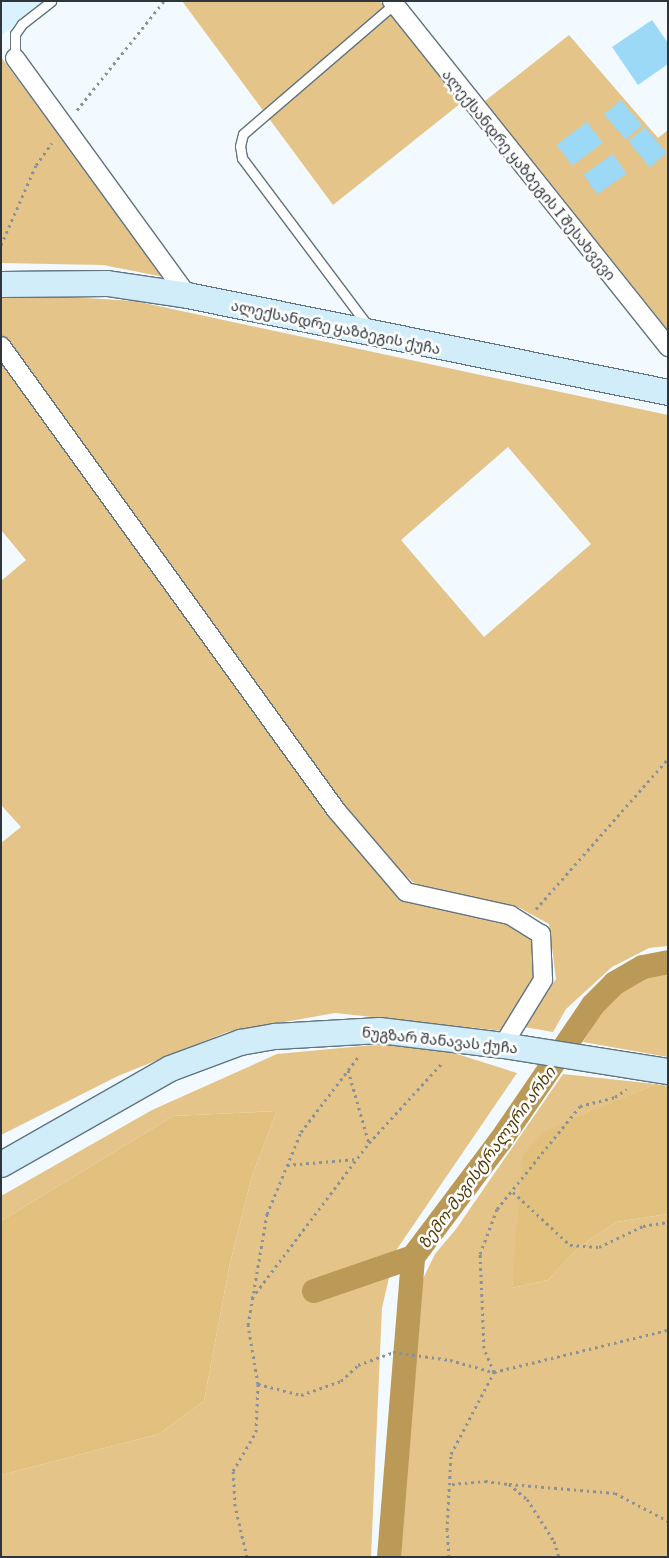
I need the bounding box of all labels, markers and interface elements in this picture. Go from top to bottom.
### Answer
street label: ალექსანდრე ყაზბეგის I შესახვევი [439,65,621,283]
street label: ალექსანდრე ყაზბეგის ქუჩა [230,295,442,357]
street label: ნუგზარ შანავას ქუჩა [361,1022,519,1056]
water label: ზემო-მაგისტრალური არხი [414,1062,558,1252]

